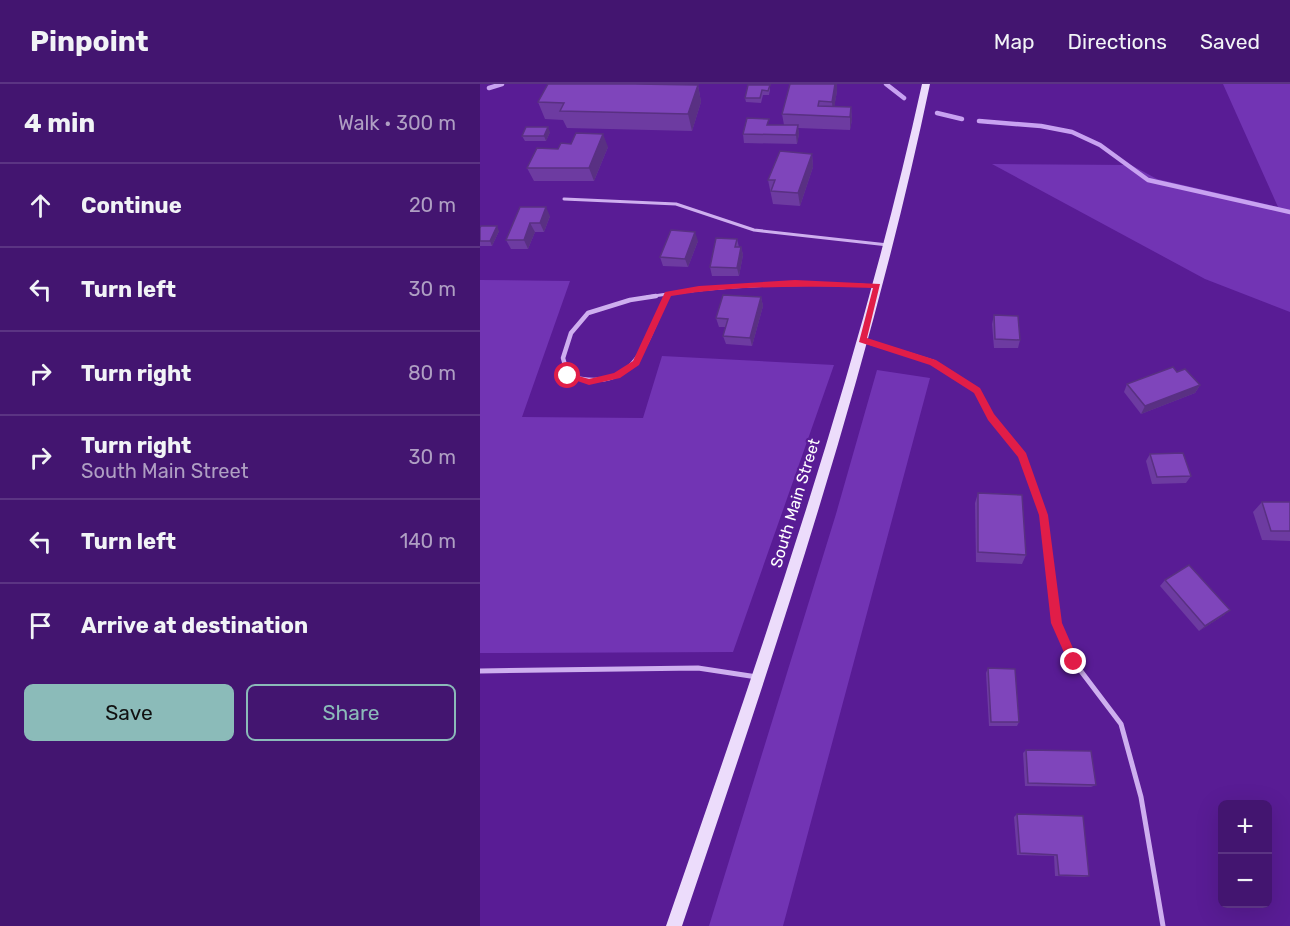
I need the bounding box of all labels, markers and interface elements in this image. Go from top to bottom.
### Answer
text: Pinpoint [30,25,149,58]
text: Map [994,29,1035,54]
text: Directions [1068,29,1167,54]
text: Saved [1200,29,1260,54]
text: 4 min [24,108,95,139]
text: Walk · 300 m [338,111,456,135]
icon: ahead [24,189,57,222]
text: Continue [81,192,182,219]
text: 20 m [409,193,456,217]
icon: left [24,273,57,306]
text: Turn left [81,276,176,303]
text: 30 m [409,277,456,301]
icon: right [24,357,57,390]
text: Turn right [81,360,191,387]
text: 80 m [408,361,456,385]
route start [554,362,580,388]
text: Turn right [81,432,191,459]
street label: South Main Street [766,436,824,570]
icon: right [24,441,57,474]
text: 30 m [409,445,456,469]
text: South Main Street [81,459,248,483]
icon: left [24,525,57,558]
text: Turn left [81,528,176,555]
text: 140 m [400,529,456,553]
icon: arrive [24,609,57,642]
text: Arrive at destination [81,612,308,639]
route end [1060,648,1086,674]
button: Save [24,684,234,741]
button: Share [246,684,456,741]
map controls [1218,800,1272,908]
button: + [1218,800,1272,854]
button: − [1218,854,1272,908]

